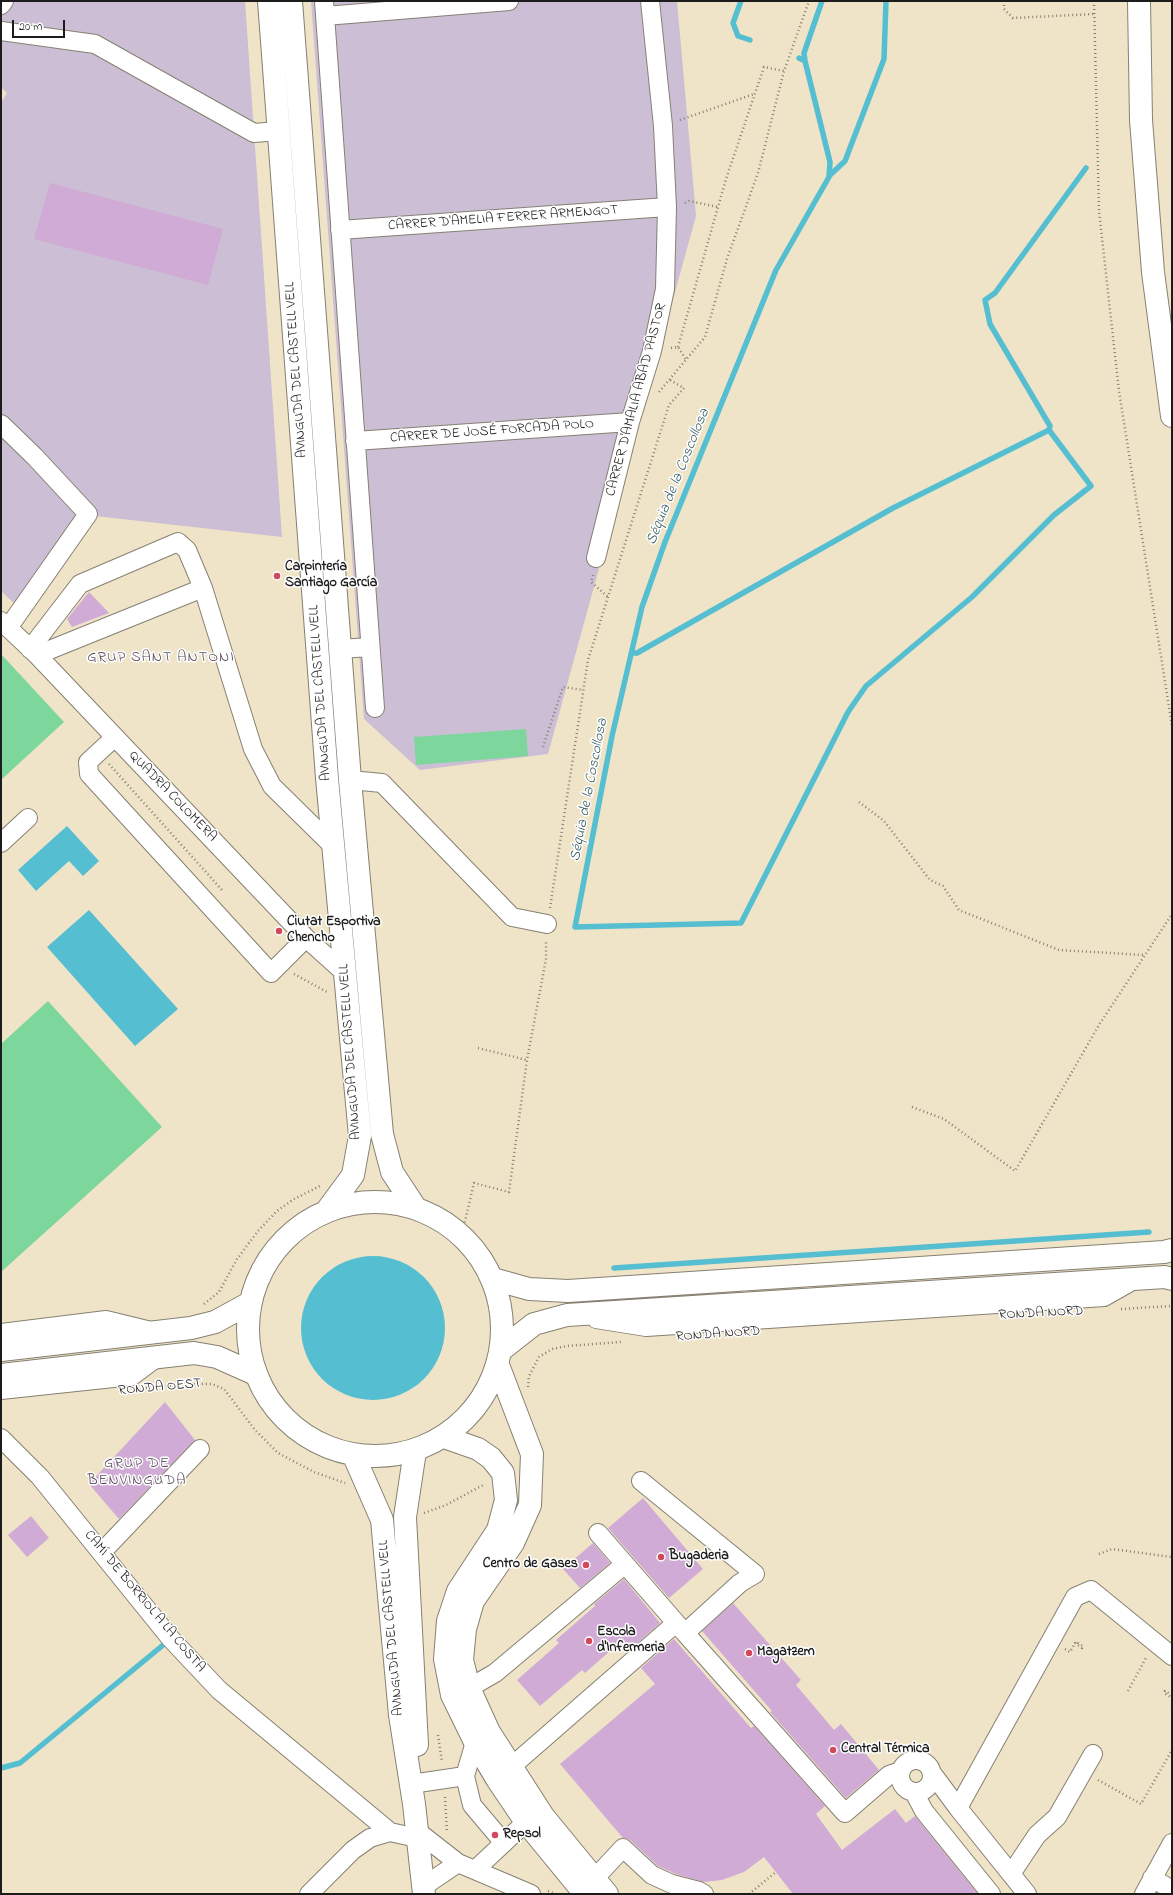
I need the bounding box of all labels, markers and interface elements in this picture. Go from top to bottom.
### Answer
scale bar [14,12,67,38]
text: 20 m [19,18,42,36]
street label: CARRER D'AMELIA FERRER ARMENGOT [387,203,619,235]
street label: AVINGUDA DEL CASTELL VELL [282,281,312,459]
street label: CARRER D'AMALIA ABAD PASTOR [603,302,671,498]
water label: Séquia de la Coscollosa [643,406,715,548]
street label: CARRER DE JOSÉ FORCADA POLO [389,416,595,448]
place label: Carpintería Santiago García [285,560,377,592]
marker: Carpintería Santiago García [272,571,282,581]
street label: AVINGUDA DEL CASTELL VELL [306,604,336,782]
district label: GRUP SANT ANTONI [87,650,235,668]
water label: Séquia de la Coscollosa [567,717,613,863]
street label: QUADRA COLOMERA [124,748,220,846]
place label: Ciutat Esportiva Chencho [287,915,381,948]
marker: Ciutat Esportiva Chencho [274,926,284,936]
street label: AVINGUDA DEL CASTELL VELL [336,963,366,1141]
street label: RONDA NORD [998,1303,1084,1325]
street label: RONDA NORD [675,1324,761,1346]
street label: RONDA OEST [118,1376,202,1400]
district label: GRUP DE BENVINGUDA [87,1456,187,1491]
street label: CAMÍ DE BORRIOL A LA COSTA [80,1528,208,1676]
street label: AVINGUDA DEL CASTELL VELL [376,1539,408,1717]
place label: Bugaderia [669,1549,729,1565]
marker: Bugaderia [656,1552,666,1562]
place label: Centro de Gases [483,1557,578,1573]
marker: Centro de Gases [581,1560,591,1570]
place label: Escola d'Infermeria [597,1625,665,1658]
marker: Escola d'Infermeria [584,1636,594,1646]
place label: Magatzem [757,1645,815,1661]
marker: Magatzem [744,1648,754,1658]
place label: Central Térmica [841,1742,930,1758]
marker: Central Térmica [828,1745,838,1755]
place label: Repsol [503,1827,541,1843]
marker: Repsol [490,1830,500,1840]

